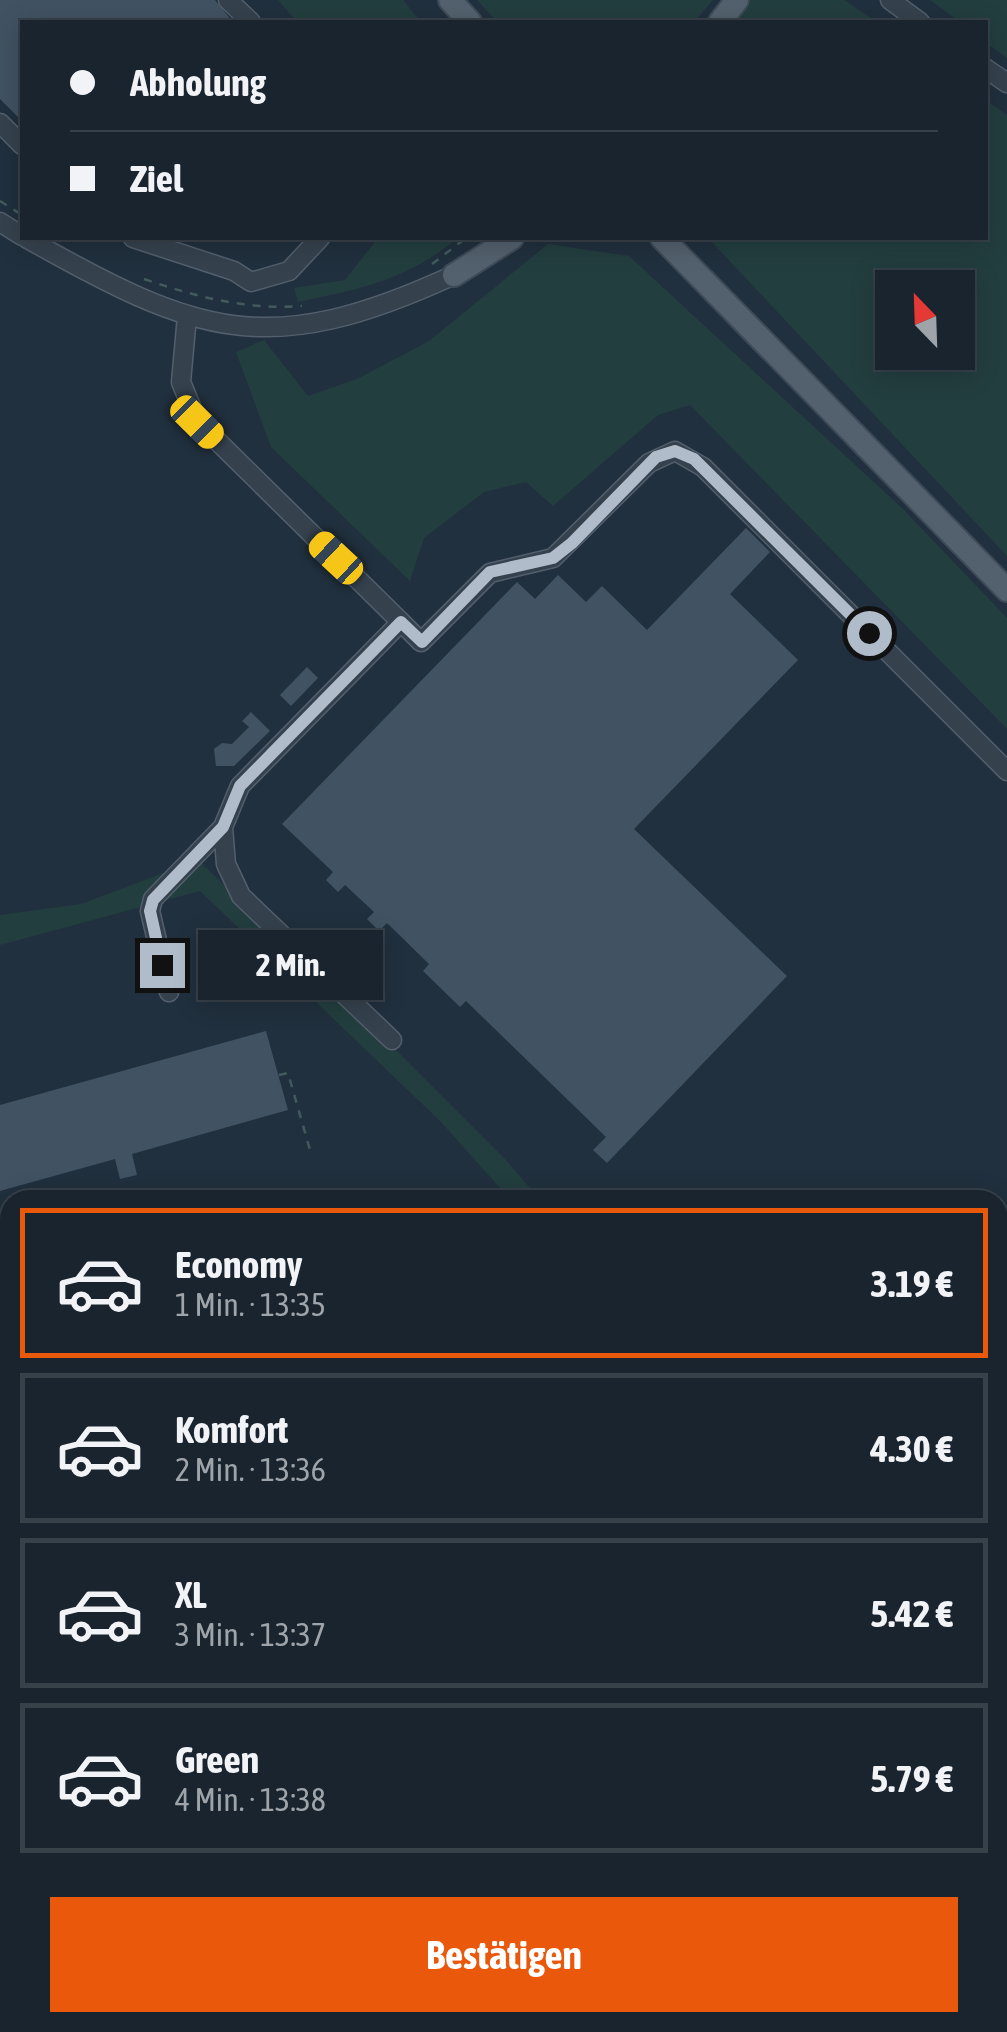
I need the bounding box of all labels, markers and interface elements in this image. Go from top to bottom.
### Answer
text: Abholung [130,61,266,104]
text: Ziel [130,157,183,200]
north arrow [875,270,975,370]
map controls [875,270,975,370]
car [165,390,229,454]
car [304,527,368,589]
route start [847,611,892,656]
callout: 2 Min. [197,930,382,1000]
route end [140,943,185,988]
text: 2 Min. [256,946,325,983]
icon: car [55,1238,145,1328]
text: Economy [175,1243,302,1286]
text: 3.19 € [870,1262,953,1305]
text: 1 Min. · 13:35 [175,1286,326,1323]
icon: car [55,1403,145,1493]
text: Komfort [175,1408,288,1451]
text: 4.30 € [870,1427,953,1470]
text: 2 Min. · 13:36 [175,1451,326,1488]
icon: car [55,1568,145,1658]
text: XL [175,1573,207,1616]
text: 5.42 € [870,1592,953,1635]
text: 3 Min. · 13:37 [175,1616,326,1653]
icon: car [55,1733,145,1823]
text: Green [175,1738,259,1781]
text: 5.79 € [870,1757,953,1800]
text: 4 Min. · 13:38 [175,1781,326,1818]
button: Bestätigen [50,1897,958,2012]

